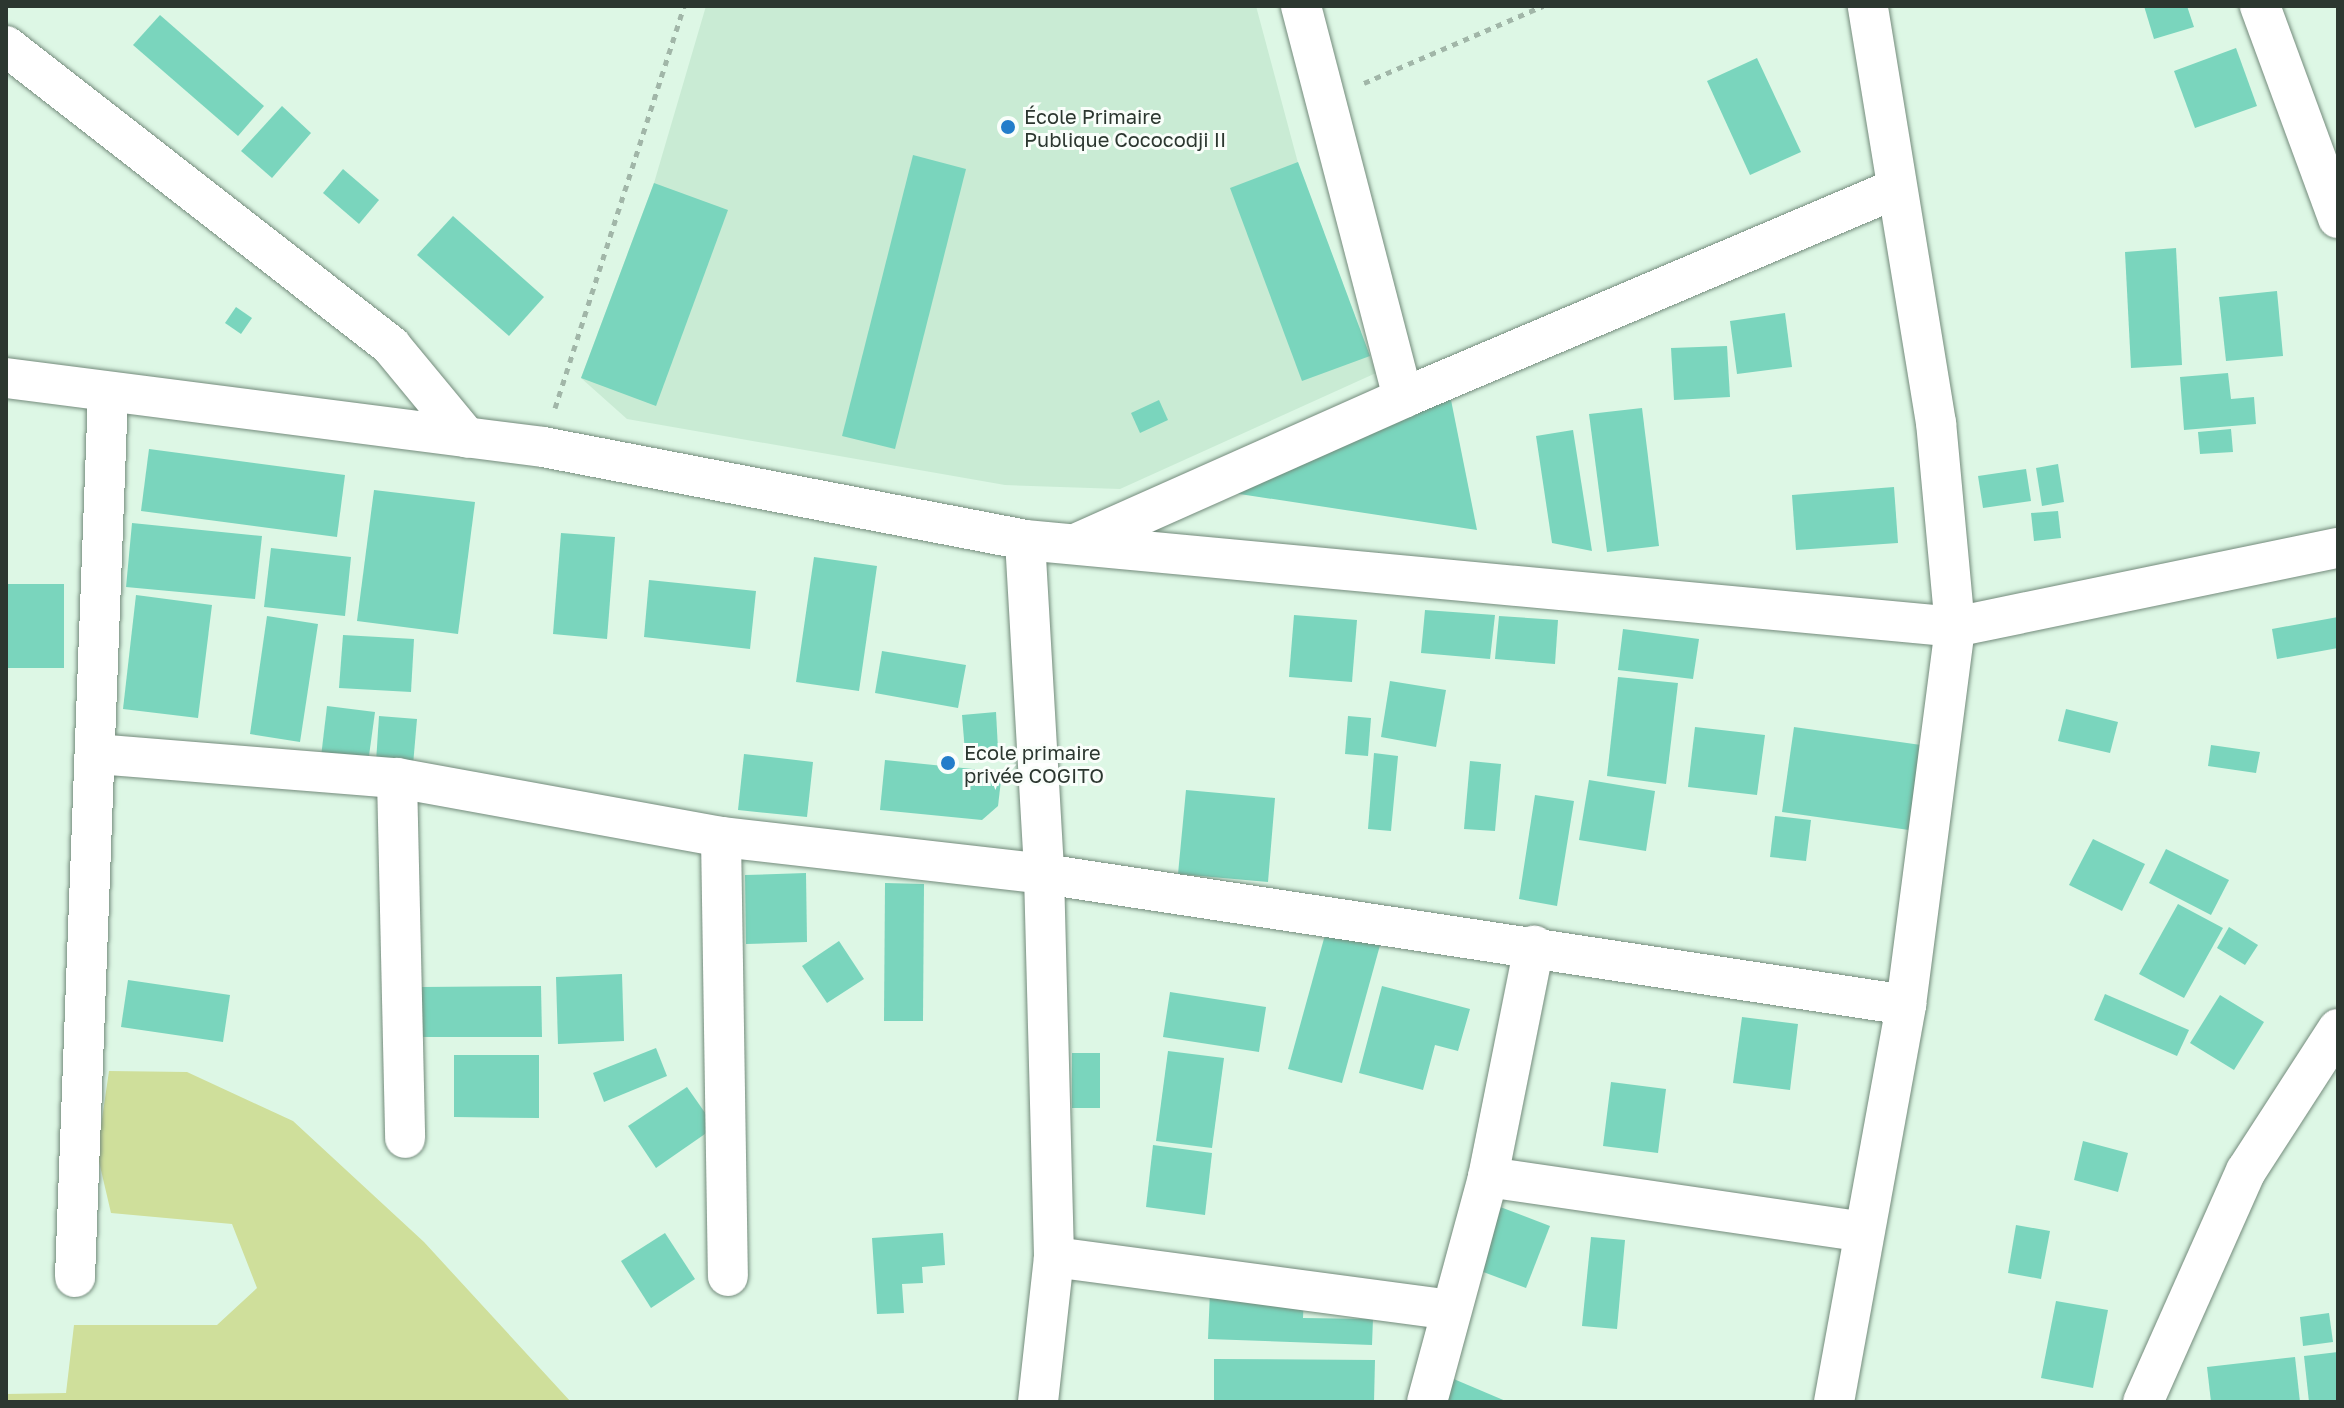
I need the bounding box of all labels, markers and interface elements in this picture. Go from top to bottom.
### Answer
place label: École Primaire Publique Cococodji II [1024,104,1226,151]
marker: École Primaire Publique Cococodji II [999,118,1017,136]
place label: Ecole primaire privée COGITO [964,740,1104,787]
marker: Ecole primaire privée COGITO [939,754,957,772]

